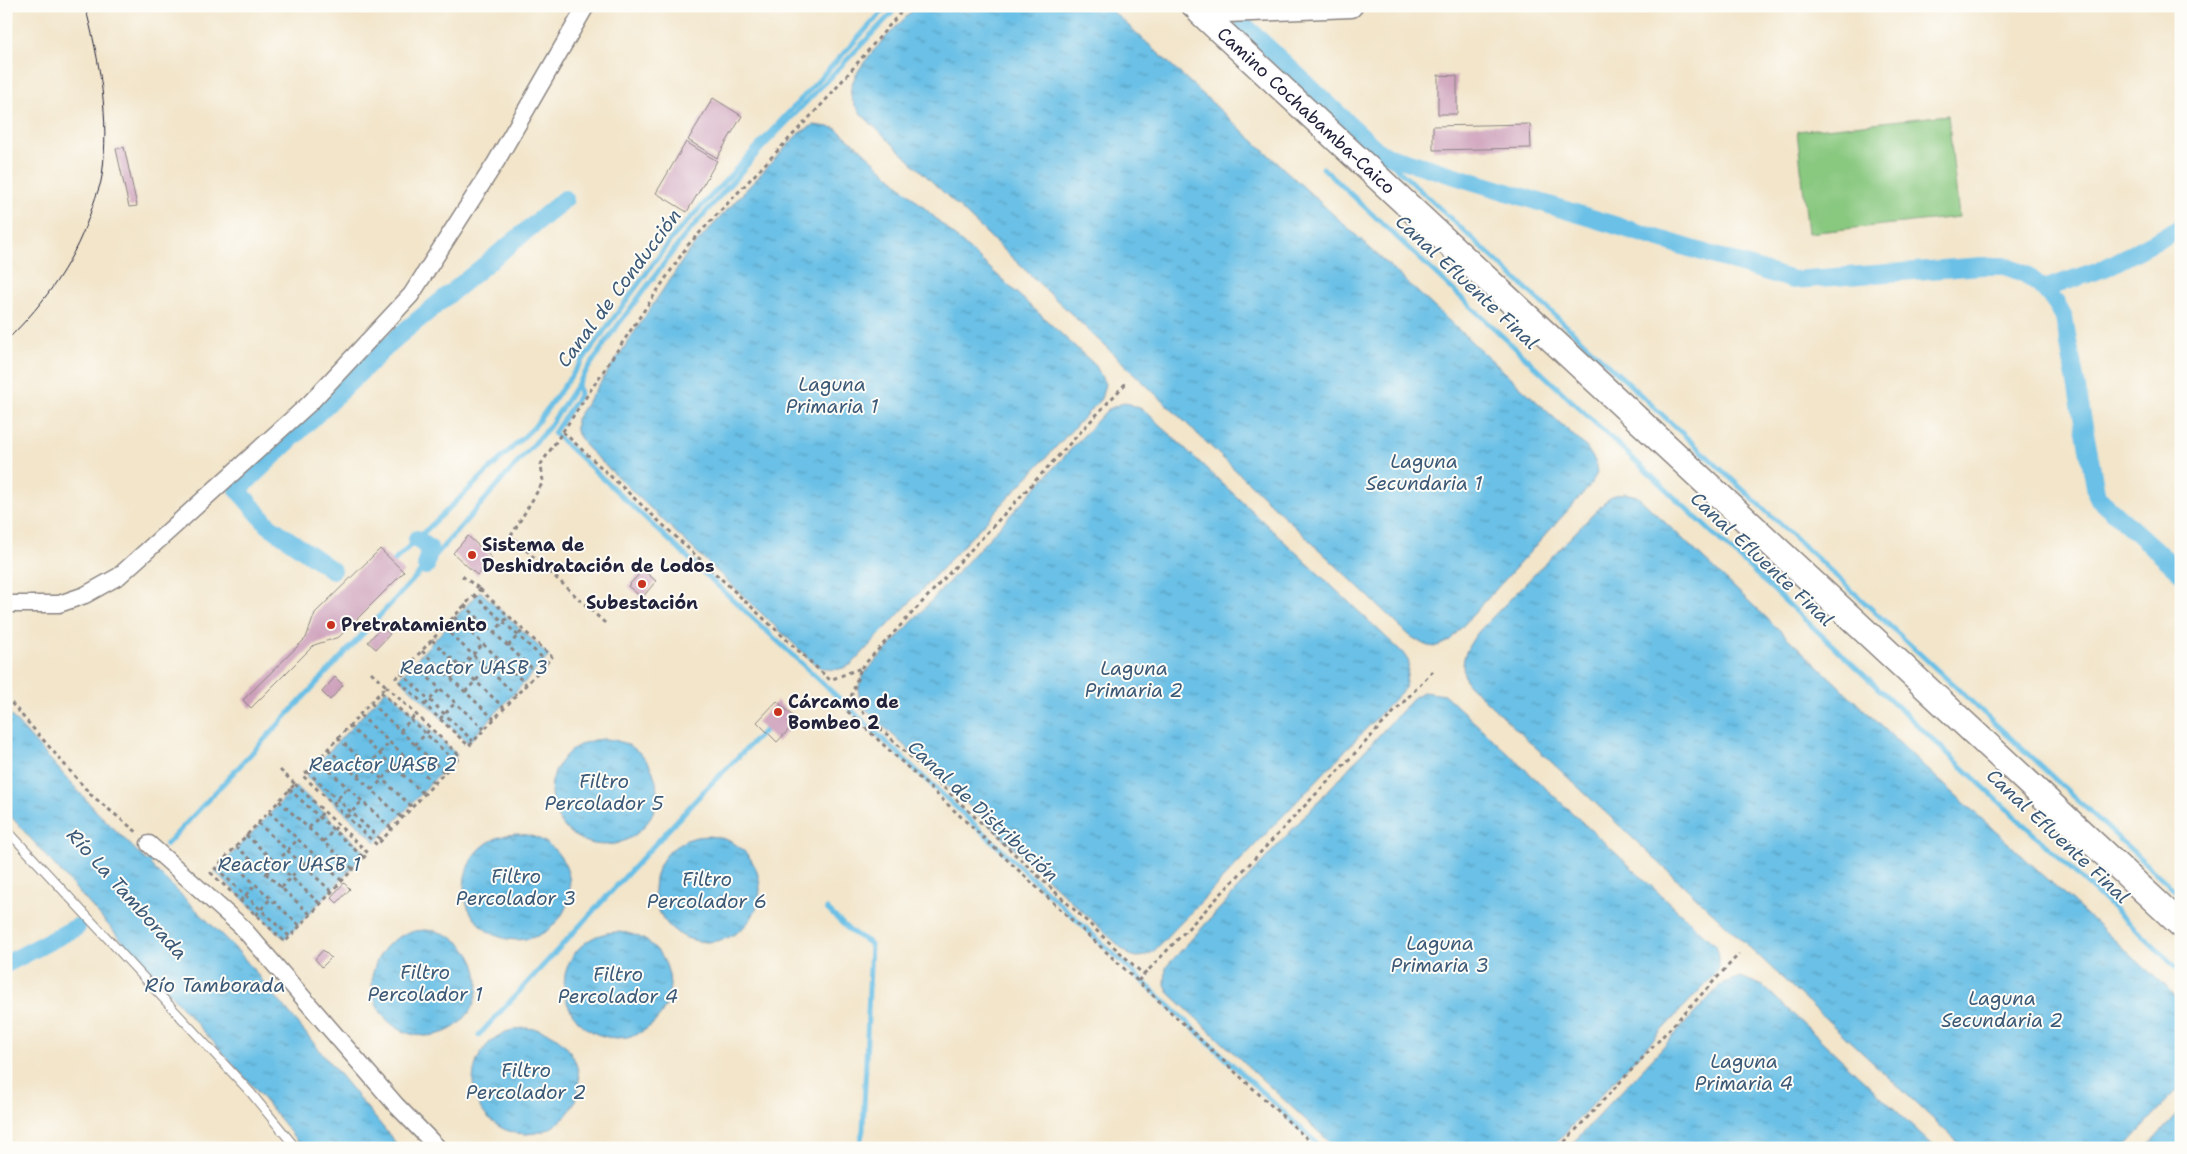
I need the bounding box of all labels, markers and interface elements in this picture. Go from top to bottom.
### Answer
street label: Camino Cochabamba-Caico [1212,22,1400,200]
water label: Canal de Conducción [551,204,687,372]
water label: Canal Efluente Final [1390,209,1544,355]
water label: Laguna Primaria 1 [786,372,878,419]
water label: Laguna Secundaria 1 [1366,449,1482,496]
water label: Canal Efluente Final [1685,486,1839,632]
place label: Sistema de Deshidratación de Lodos [482,533,715,578]
marker: Sistema de Deshidratación de Lodos [466,549,478,561]
marker: Subestación [636,578,648,590]
place label: Subestación [586,591,698,615]
place label: Pretratamiento [341,613,487,637]
marker: Pretratamiento [325,619,337,631]
water label: Reactor UASB 3 [400,655,548,680]
water label: Laguna Primaria 2 [1085,656,1183,703]
place label: Cárcamo de Bombeo 2 [788,690,899,735]
marker: Cárcamo de Bombeo 2 [772,706,784,718]
water label: Canal de Distribución [902,735,1064,887]
water label: Reactor UASB 2 [309,752,457,777]
water label: Canal Efluente Final [1981,763,2135,909]
water label: Filtro Percolador 5 [545,769,664,816]
water label: Río La Tamborada [61,823,193,965]
water label: Reactor UASB 1 [218,852,360,877]
water label: Filtro Percolador 3 [456,864,576,911]
water label: Filtro Percolador 6 [647,867,767,914]
water label: Laguna Primaria 3 [1391,931,1489,978]
water label: Filtro Percolador 1 [368,960,483,1007]
water label: Filtro Percolador 4 [558,962,678,1009]
water label: Río Tamborada [145,973,285,998]
water label: Laguna Secundaria 2 [1941,986,2063,1033]
water label: Laguna Primaria 4 [1695,1049,1793,1096]
water label: Filtro Percolador 2 [466,1058,586,1105]

